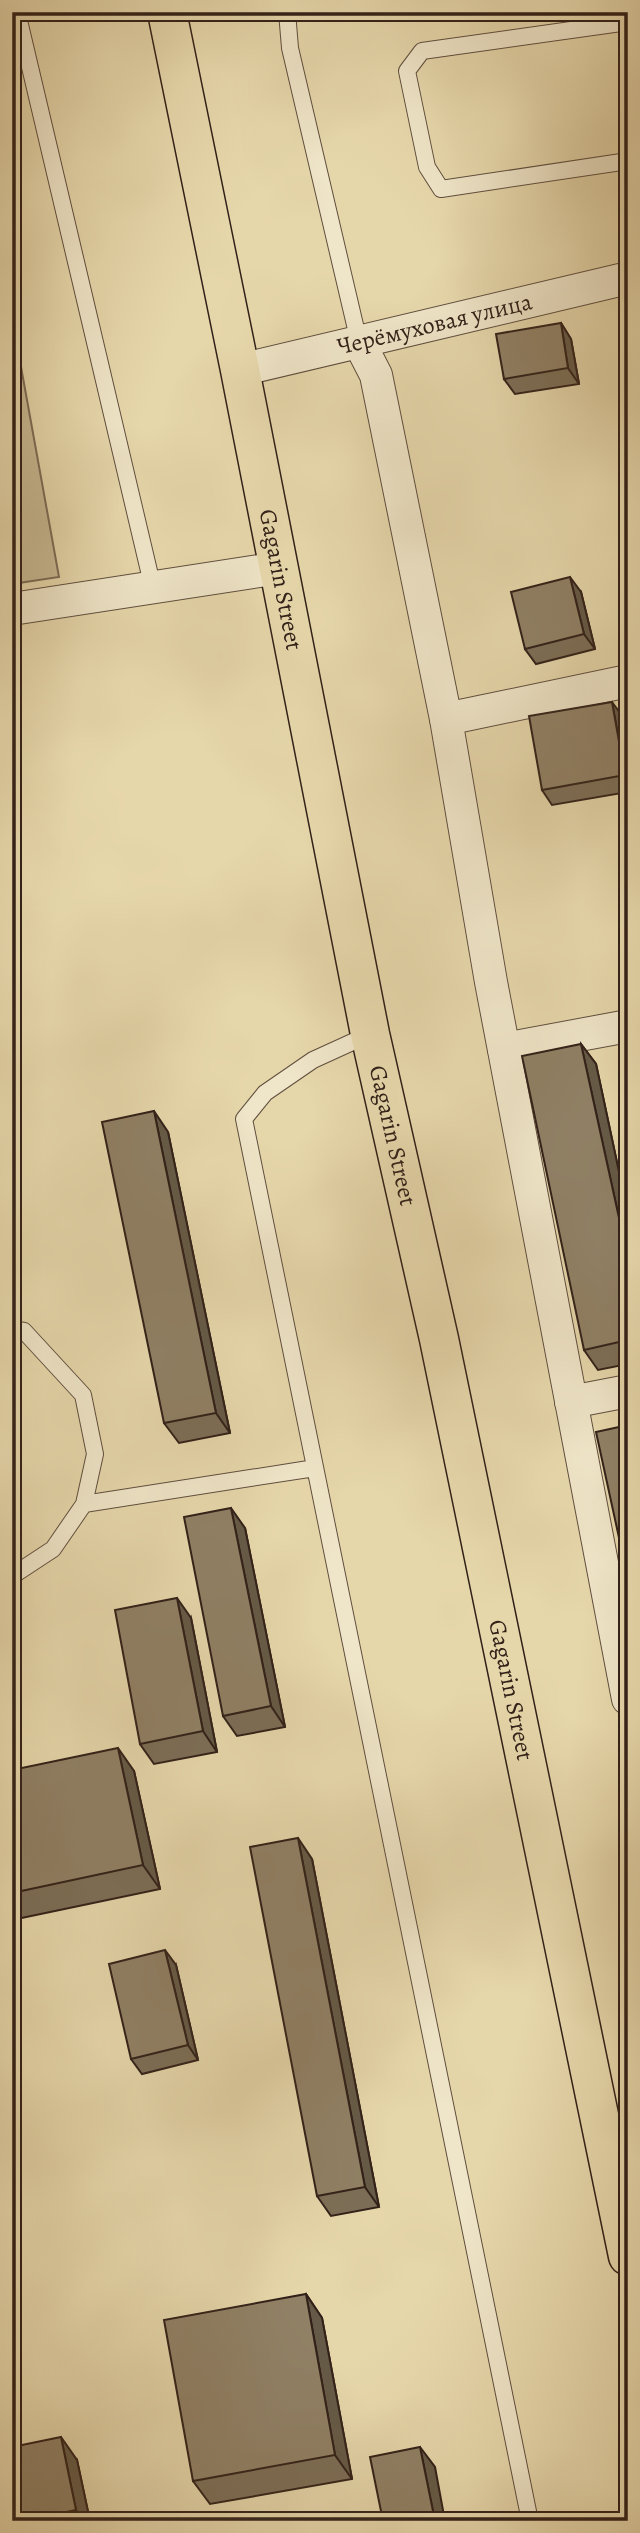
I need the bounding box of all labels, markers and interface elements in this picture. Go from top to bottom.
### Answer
street label: Черёмуховая улица [334,285,535,362]
street label: Gagarin Street [252,506,310,653]
street label: Gagarin Street [362,1062,424,1209]
street label: Gagarin Street [481,1617,541,1763]

